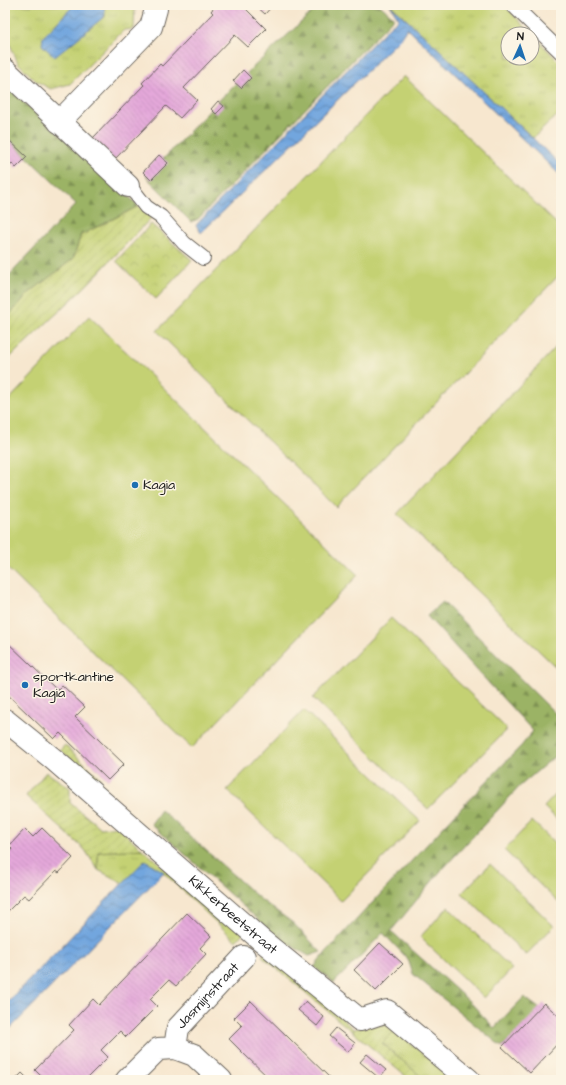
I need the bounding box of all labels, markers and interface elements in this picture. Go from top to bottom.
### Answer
north arrow [500,26,540,66]
text: N [517,29,524,44]
place label: Kagia [143,475,175,495]
marker: Kagia [130,480,140,490]
place label: sportkantine Kagia [33,667,115,703]
marker: sportkantine Kagia [20,680,30,690]
street label: Kikkerbeetstraat [184,871,282,960]
street label: Jasmijnstraat [172,958,244,1034]

